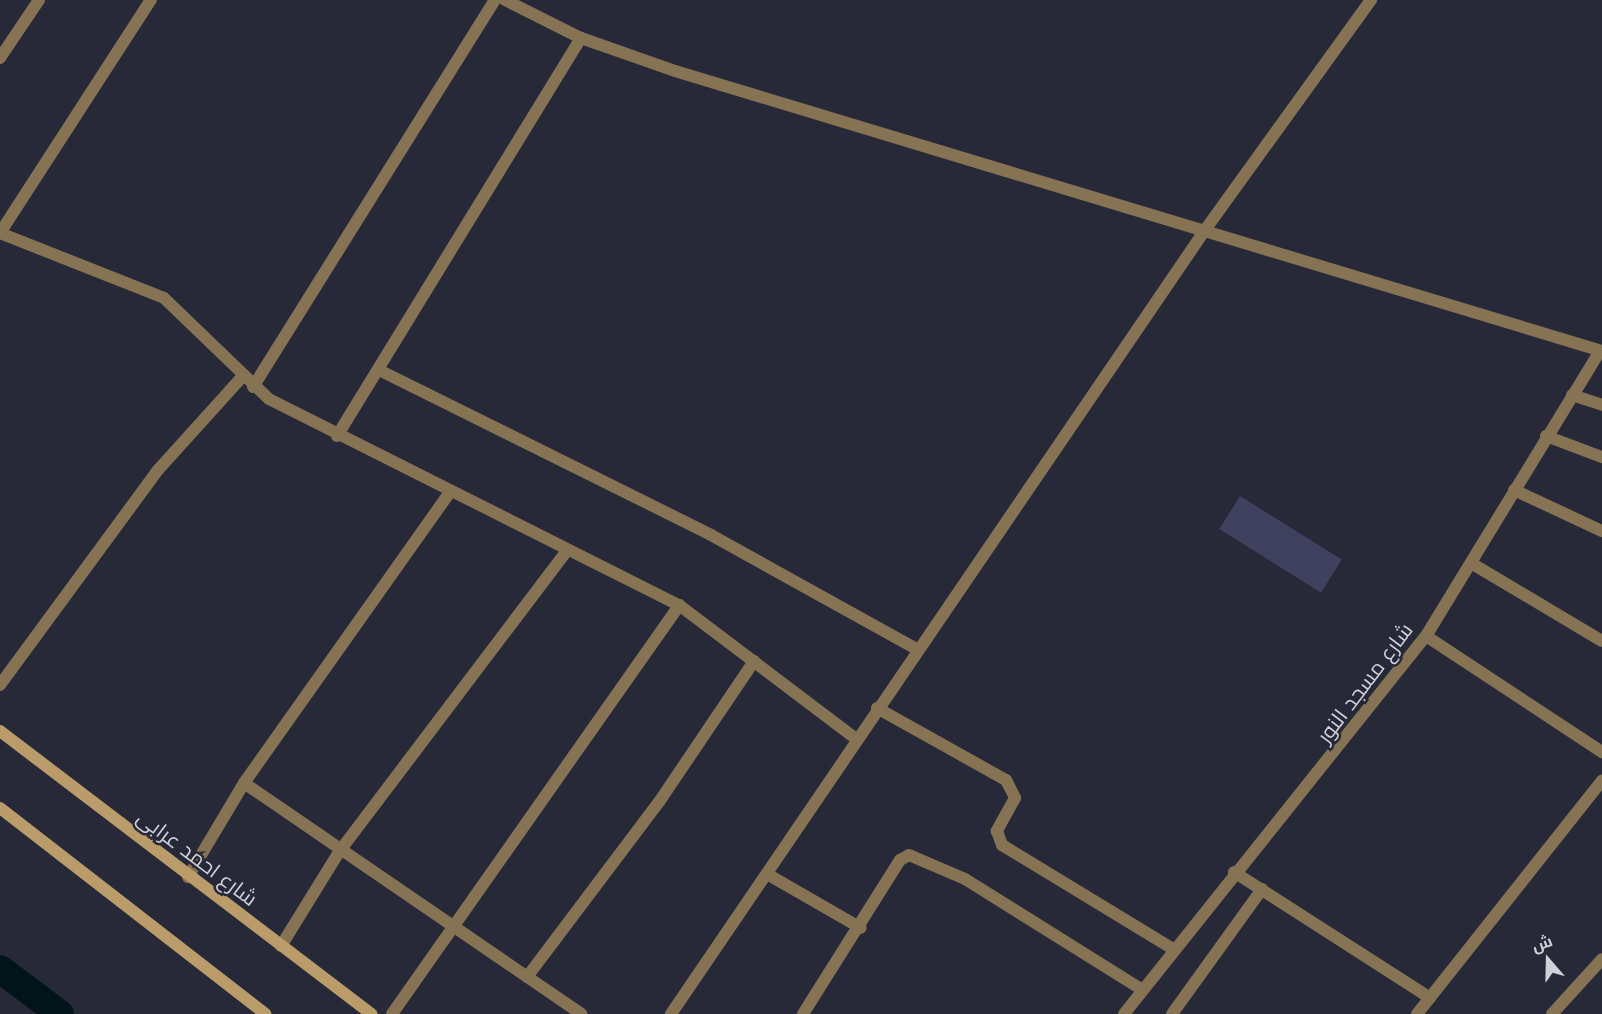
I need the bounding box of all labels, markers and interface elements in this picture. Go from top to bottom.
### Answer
street label: شارع مسجد النور [1312,618,1418,748]
street label: شارع احمد عرابى [132,805,262,911]
north arrow [1518,930,1578,990]
text: ش [1529,930,1555,956]

